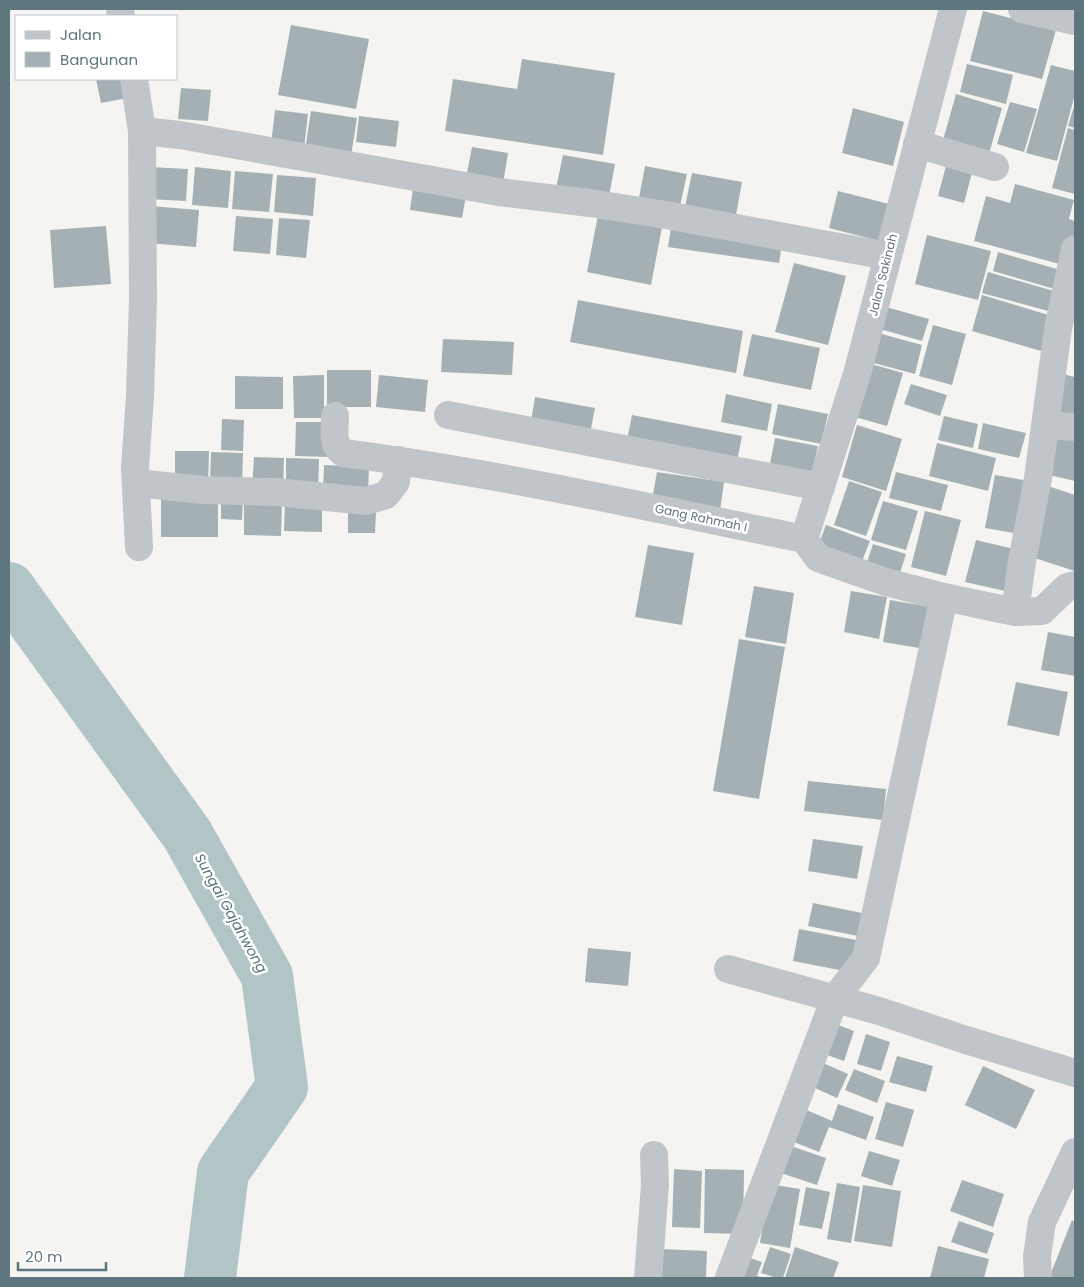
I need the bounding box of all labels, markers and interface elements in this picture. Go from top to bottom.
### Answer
legend [15,15,178,80]
text: Jalan [60,24,102,45]
text: Bangunan [60,49,138,70]
street label: Jalan Sakinah [864,232,901,318]
street label: Gang Rahmah I [653,499,749,536]
water label: Sungai Gajahwong [190,850,272,977]
scale bar [18,1240,105,1272]
text: 20 m [25,1246,63,1267]

